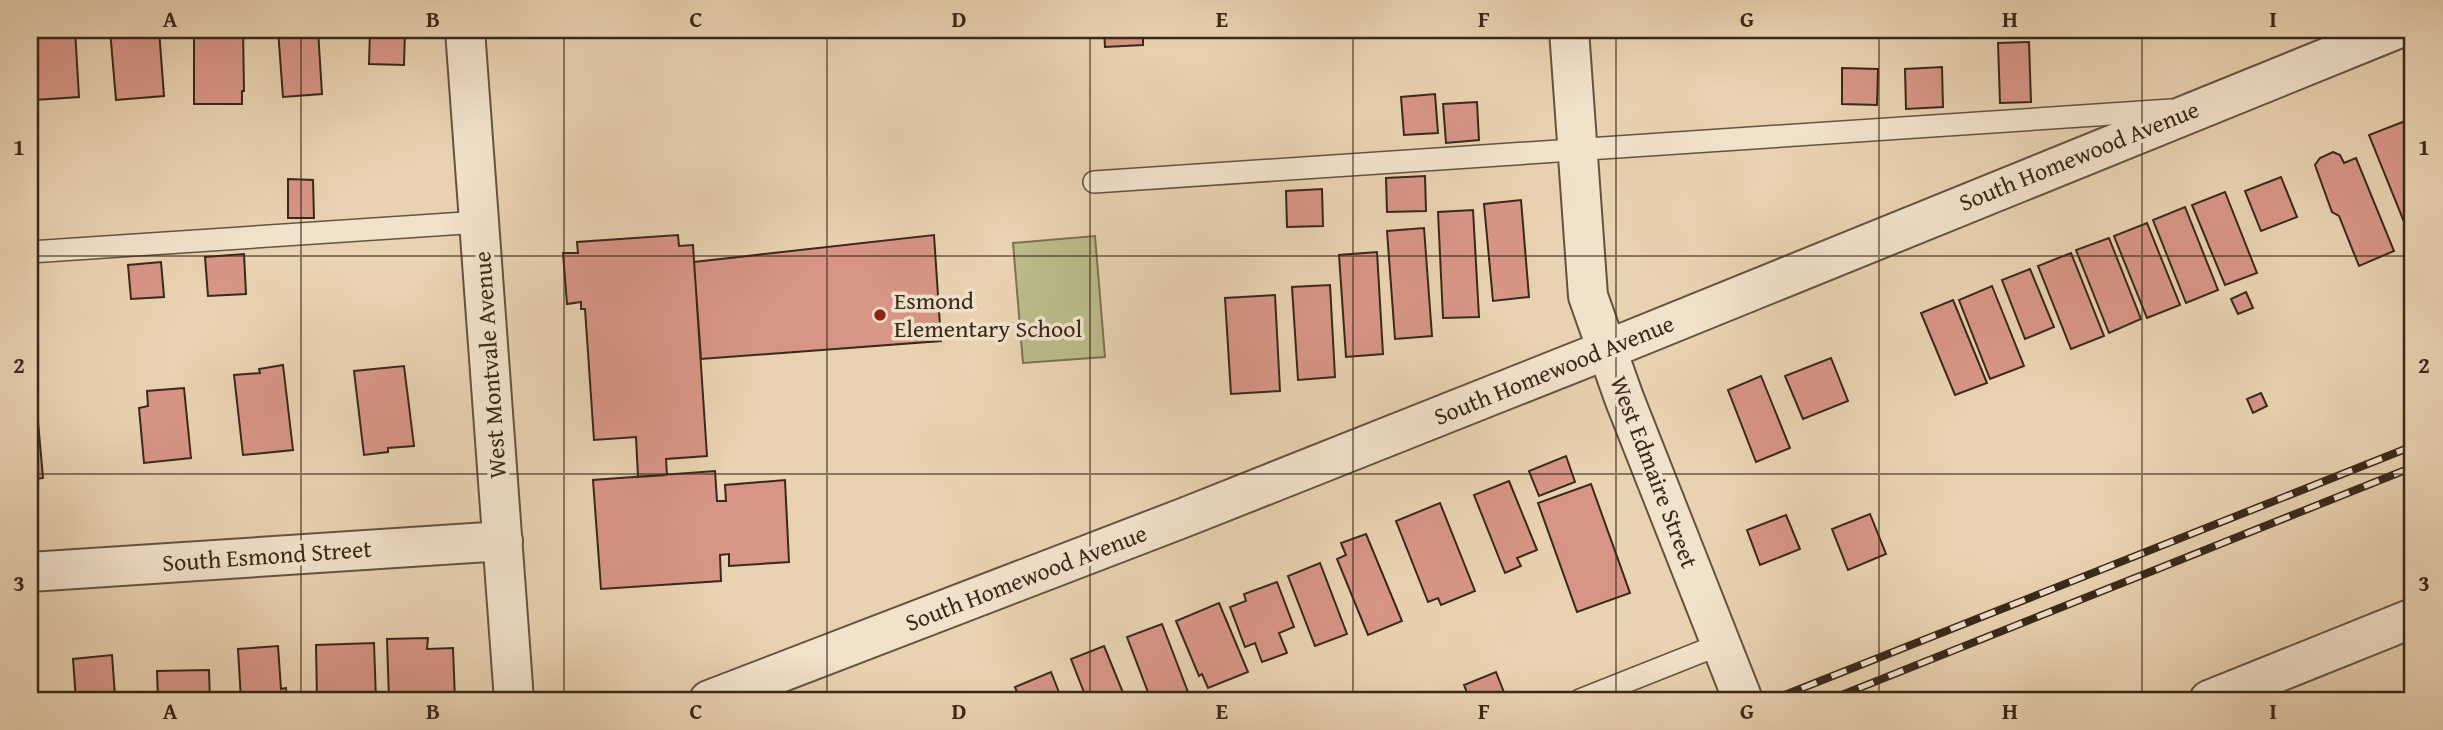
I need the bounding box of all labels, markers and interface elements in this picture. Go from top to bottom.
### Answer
text: A [163,2,178,35]
text: B [426,2,440,35]
text: C [689,2,703,35]
text: D [952,2,967,35]
text: E [1216,2,1228,35]
text: F [1478,2,1490,35]
text: G [1740,2,1754,35]
text: H [2002,2,2018,35]
text: I [2269,2,2277,35]
street label: South Homewood Avenue [1953,91,2204,220]
text: 1 [13,130,25,163]
text: 1 [2418,130,2430,163]
street label: West Montvale Avenue [464,250,515,480]
place label: Esmond Elementary School [894,283,1082,346]
street label: South Homewood Avenue [1428,305,1679,434]
marker: Esmond Elementary School [872,307,888,323]
text: 2 [13,348,25,381]
text: 2 [2418,348,2430,381]
street label: West Edmaire Street [1602,371,1707,574]
street label: South Homewood Avenue [900,515,1152,640]
street label: South Esmond Street [161,531,373,580]
text: 3 [13,566,25,599]
text: 3 [2418,566,2430,599]
text: A [163,694,178,727]
text: B [426,694,440,727]
text: C [689,694,703,727]
text: D [952,694,967,727]
text: E [1216,694,1228,727]
text: F [1478,694,1490,727]
text: G [1740,694,1754,727]
text: H [2002,694,2018,727]
text: I [2269,694,2277,727]

